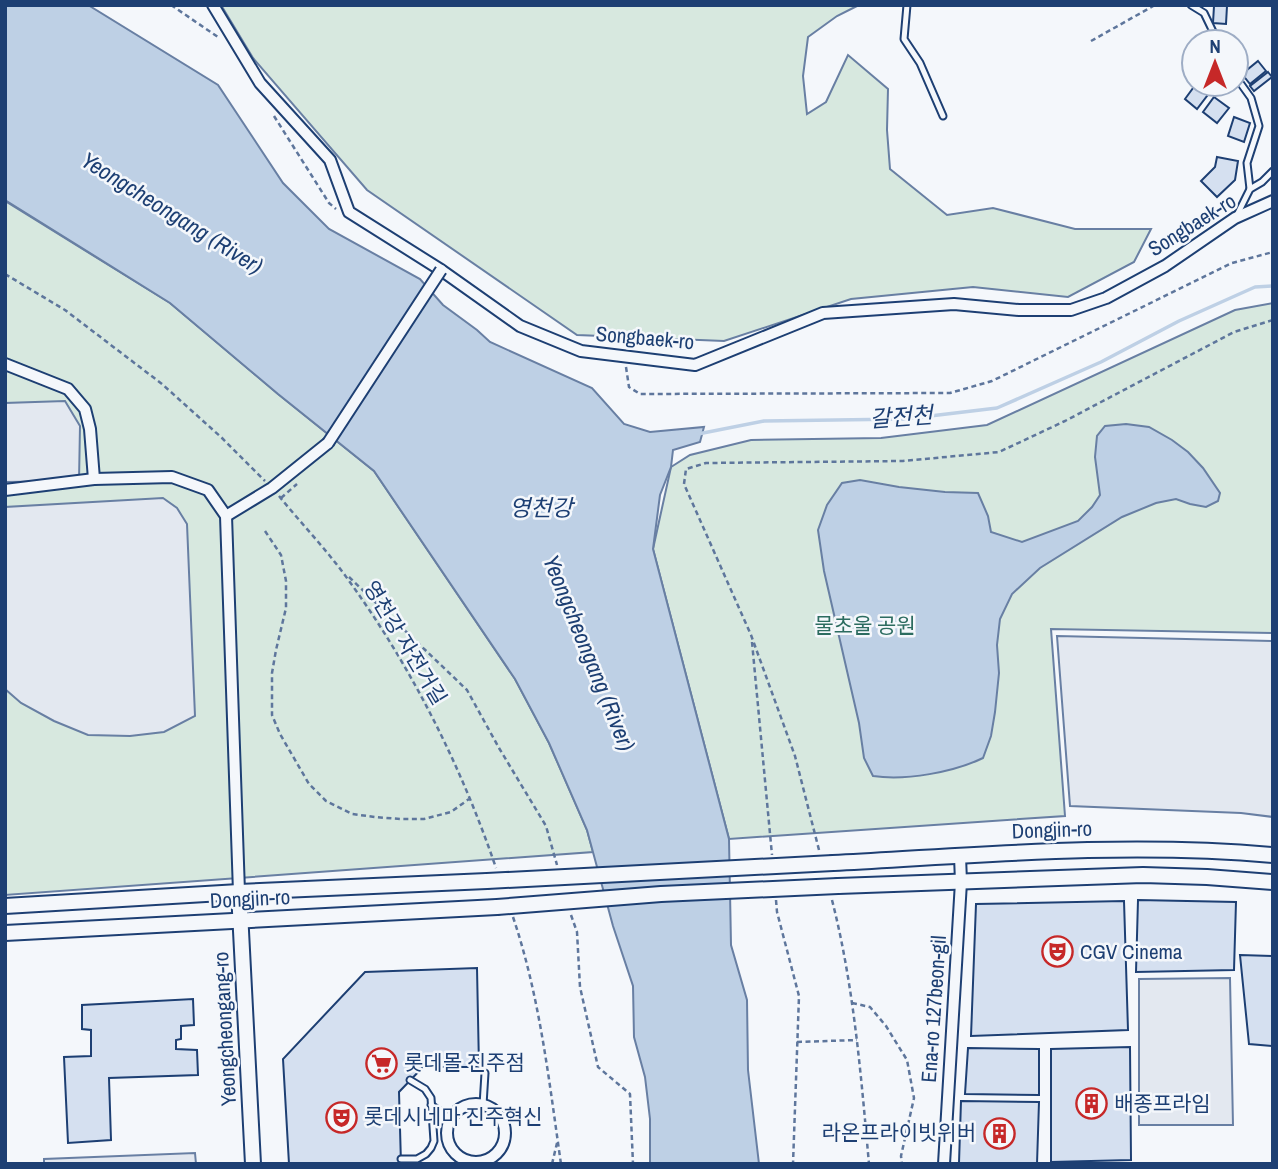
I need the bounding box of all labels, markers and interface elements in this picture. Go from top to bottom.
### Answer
north arrow [1180,28,1250,98]
text: N [1209,33,1221,59]
water label: Yeongcheongang (River) [76,144,269,281]
street label: Songbaek-ro [1142,186,1241,263]
street label: Songbaek-ro [595,319,695,356]
water label: 갈전천 [868,399,937,434]
water label: 영천강 [509,492,576,523]
water label: Yeongcheongang (River) [536,550,643,755]
street label: 영천강 자전거길 [357,575,454,710]
park label: 물초울 공원 [814,611,916,640]
street label: Dongjin-ro [1011,814,1093,845]
street label: Dongjin-ro [209,882,291,915]
street label: Ena-ro 127beon-gil [914,934,953,1084]
theatre icon: CGV Cinema [1040,935,1074,969]
place label: CGV Cinema [1080,937,1183,966]
street label: Yeongcheongang-ro [206,951,243,1107]
supermarket icon: 롯데몰 진주점 [364,1046,398,1080]
place label: 롯데몰 진주점 [404,1048,525,1077]
building icon: 배종프라임 [1074,1087,1108,1121]
place label: 배종프라임 [1114,1089,1211,1118]
theatre icon: 롯데시네마 진주혁신 [324,1100,358,1134]
place label: 롯데시네마 진주혁신 [364,1102,543,1131]
building icon: 라온프라이빗위버 [982,1116,1016,1150]
place label: 라온프라이빗위버 [821,1118,976,1147]

